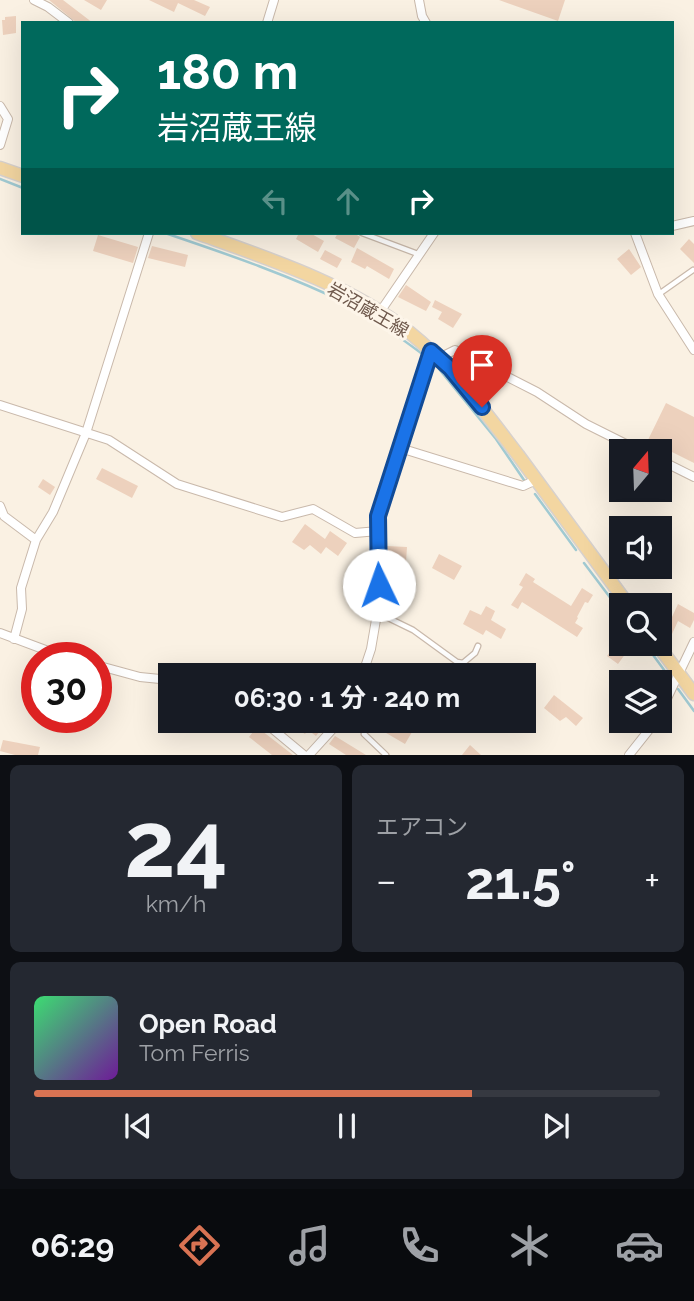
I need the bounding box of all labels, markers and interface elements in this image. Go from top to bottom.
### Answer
text: 180 m [157,43,298,100]
icon: right [42,49,133,140]
text: 岩沼蔵王線 [157,109,317,146]
icon: left [256,182,294,220]
icon: ahead [329,182,367,220]
icon: right [402,182,440,220]
street label: 岩沼蔵王線 [324,278,412,341]
pin [452,335,512,407]
icon: arrive [463,346,501,384]
north arrow [609,439,672,502]
map controls [609,439,672,733]
button: sound [609,516,672,579]
position arrow [342,548,416,622]
button: search [609,593,672,656]
speed limit sign: 30 [21,642,112,733]
button: layers [609,670,672,733]
text: 06:30 · 1 分 · 240 m [234,683,460,713]
text: 24 [124,791,228,898]
text: エアコン [376,813,468,840]
text: 21.5° [465,850,576,911]
text: − [376,858,396,903]
text: + [644,858,660,903]
text: km/h [146,890,206,917]
text: Open Road [139,1009,277,1039]
text: Tom Ferris [139,1039,250,1066]
icon: previous [119,1107,157,1145]
icon: pause [328,1107,366,1145]
icon: next [537,1107,575,1145]
icon: directions [175,1221,224,1270]
icon: music [285,1221,334,1270]
icon: phone [395,1221,444,1270]
icon: climate [505,1221,554,1270]
icon: car [615,1221,664,1270]
text: 06:29 [30,1227,114,1264]

